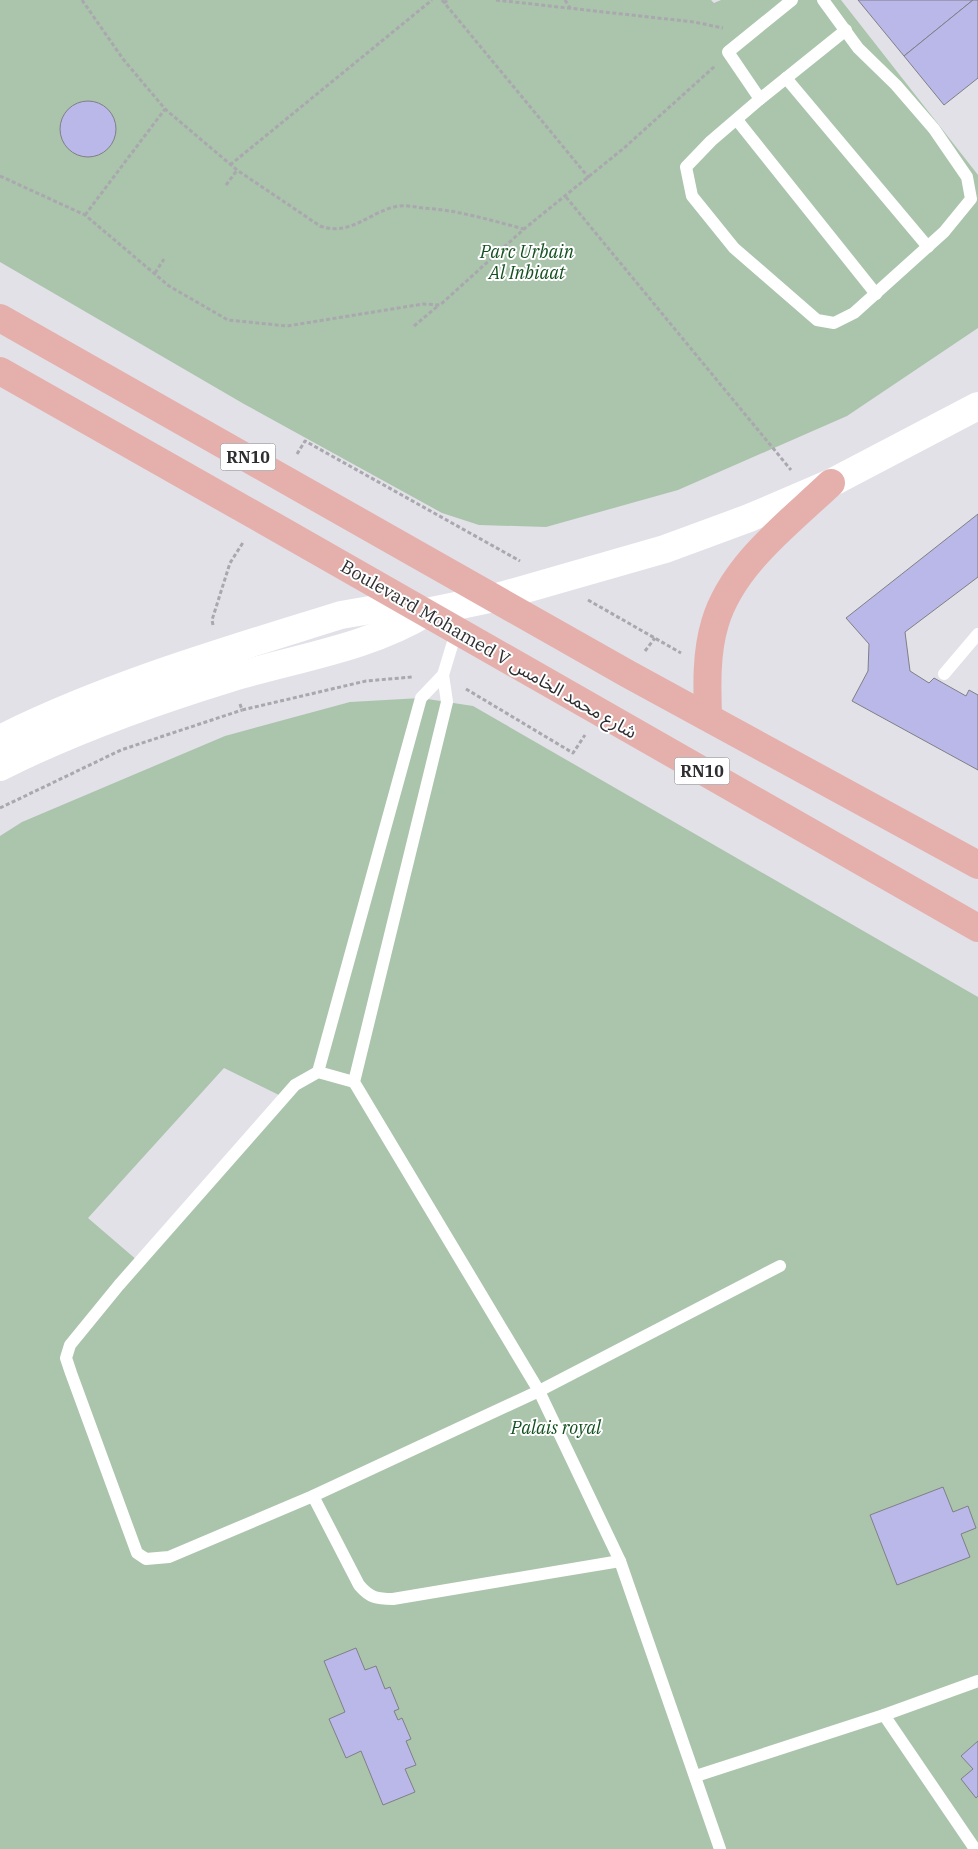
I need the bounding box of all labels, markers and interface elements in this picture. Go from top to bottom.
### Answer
park label: Parc Urbain Al Inbiaat [479,240,575,284]
road number: RN10 [220,444,276,471]
street label: Boulevard Mohamed V شارع محمد الخامس [335,555,641,746]
road number: RN10 [674,758,730,784]
park label: Palais royal [510,1416,602,1439]

